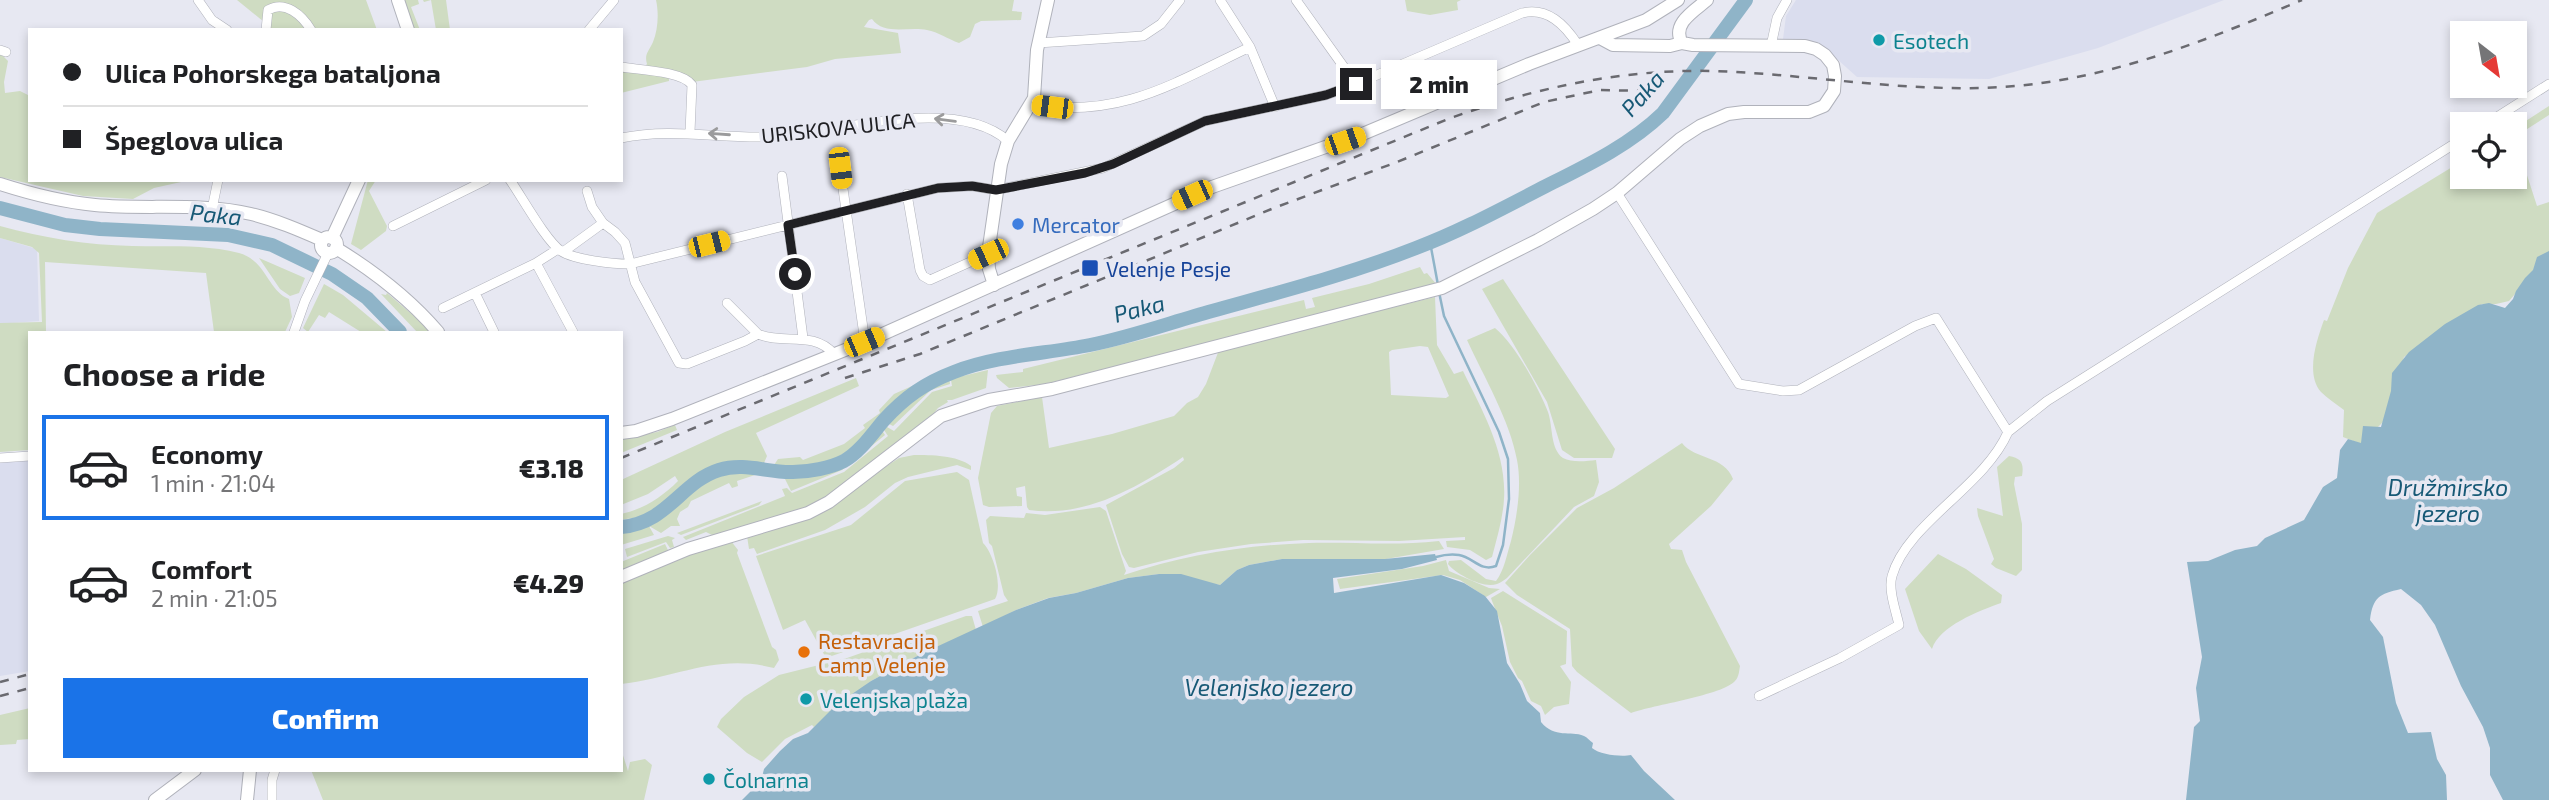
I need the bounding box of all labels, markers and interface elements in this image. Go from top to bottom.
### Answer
north arrow [2450,21,2527,98]
map controls [2450,21,2527,189]
place label: Esotech [1893,28,1969,53]
marker: Esotech [1871,32,1887,48]
text: Ulica Pohorskega bataljona [105,57,441,88]
callout: 2 min [1380,60,1496,108]
water label: Paka [1614,64,1670,122]
route end [1340,68,1372,100]
text: 2 min [1409,70,1469,98]
car [1030,94,1075,120]
street label: URISKOVA ULICA [760,106,916,148]
button: locate [2450,112,2527,189]
one-way arrow [934,113,957,126]
text: Špeglova ulica [105,124,283,155]
car [1322,124,1369,158]
one-way arrow [708,127,731,140]
car [828,146,853,190]
car [1169,177,1216,213]
water label: Paka [189,197,243,231]
place label: Mercator [1032,212,1121,237]
marker: Mercator [1010,216,1026,232]
car [687,229,732,259]
car [965,236,1012,272]
place label: Velenje Pesje [1106,256,1231,282]
route start [779,258,811,290]
marker: Velenje Pesje [1080,258,1100,278]
water label: Paka [1111,288,1167,328]
car [841,324,888,360]
text: Choose a ride [63,354,266,392]
icon: car [67,436,130,499]
text: Economy [151,438,263,469]
text: €3.18 [519,452,584,483]
text: 1 min · 21:04 [151,469,276,497]
water label: Družmirsko jezero [2388,473,2508,527]
icon: car [67,551,130,614]
text: Comfort [151,553,252,584]
text: €4.29 [513,567,584,598]
text: 2 min · 21:05 [151,584,278,612]
place label: Restavracija Camp Velenje [818,628,946,678]
marker: Restavracija Camp Velenje [796,644,812,660]
water label: Velenjsko jezero [1185,673,1353,701]
button: Confirm [63,678,588,758]
place label: Velenjska plaža [820,687,968,713]
marker: Velenjska plaža [798,691,814,707]
place label: Čolnarna [723,767,809,792]
marker: Čolnarna [701,771,717,787]

